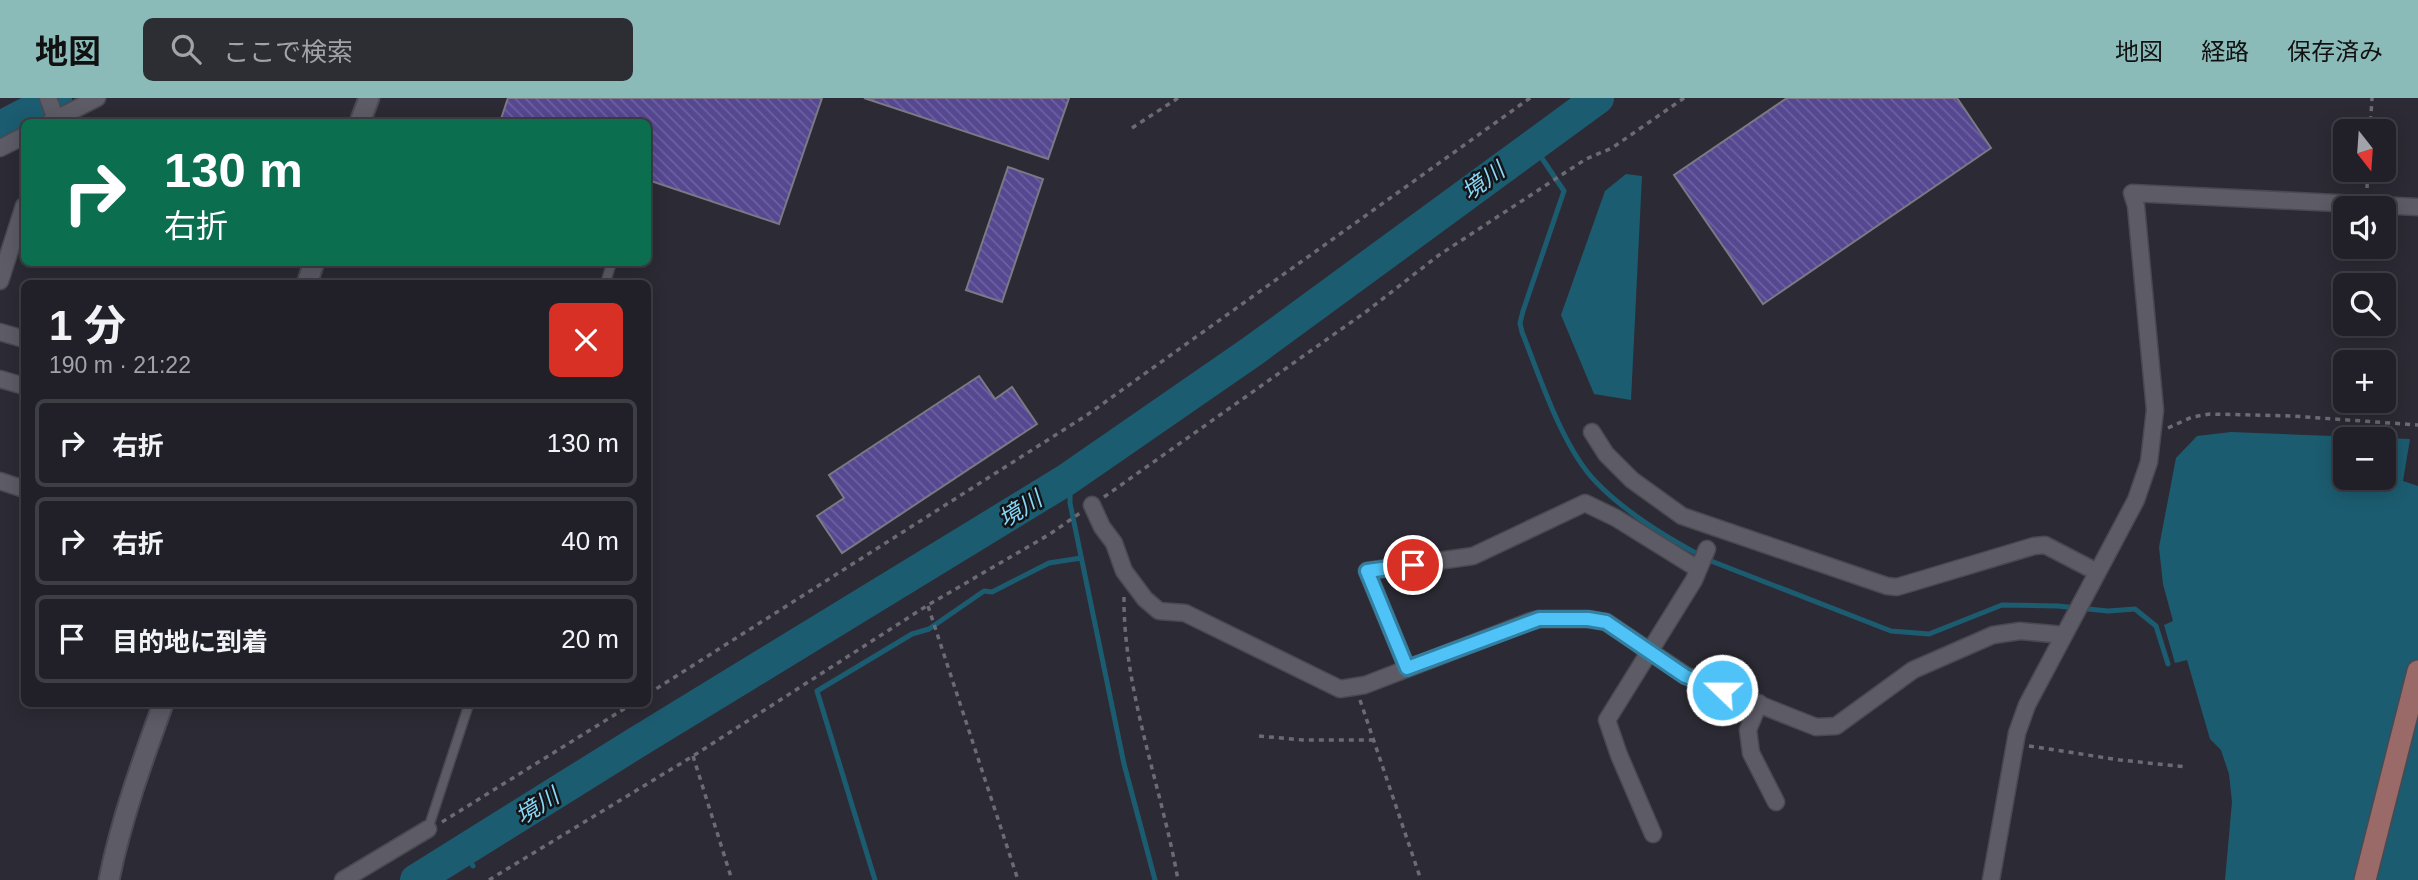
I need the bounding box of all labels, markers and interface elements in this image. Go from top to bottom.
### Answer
search box [143,18,633,81]
icon: search [167,30,205,68]
text: 地図 [35,33,101,70]
text: ここで検索 [223,37,353,67]
text: 地図 [2115,38,2163,65]
text: 経路 [2201,38,2249,65]
text: 保存済み [2287,38,2383,65]
north arrow [2333,119,2396,182]
map controls [2333,119,2396,490]
text: 130 m [164,143,303,197]
icon: right [49,147,140,238]
water label: 境川 [1457,155,1512,205]
button: sound [2333,196,2396,259]
text: 右折 [164,208,228,244]
button: search [2333,273,2396,336]
text: 1 分 [49,302,126,349]
button: close [549,303,623,377]
button: + [2333,350,2396,413]
text: 190 m · 21:22 [49,352,191,378]
icon: right [53,424,91,462]
button: − [2333,427,2396,490]
text: 130 m [547,428,619,458]
text: 右折 [112,431,164,461]
water label: 境川 [994,484,1049,532]
icon: right [53,522,91,560]
text: 40 m [561,526,619,556]
text: 右折 [112,529,164,559]
pin [1383,535,1443,595]
icon: arrive [1394,546,1432,584]
icon: arrive [53,620,91,658]
text: 20 m [561,624,619,654]
text: 目的地に到着 [112,627,268,657]
position arrow [1685,653,1759,727]
water label: 境川 [511,781,566,829]

